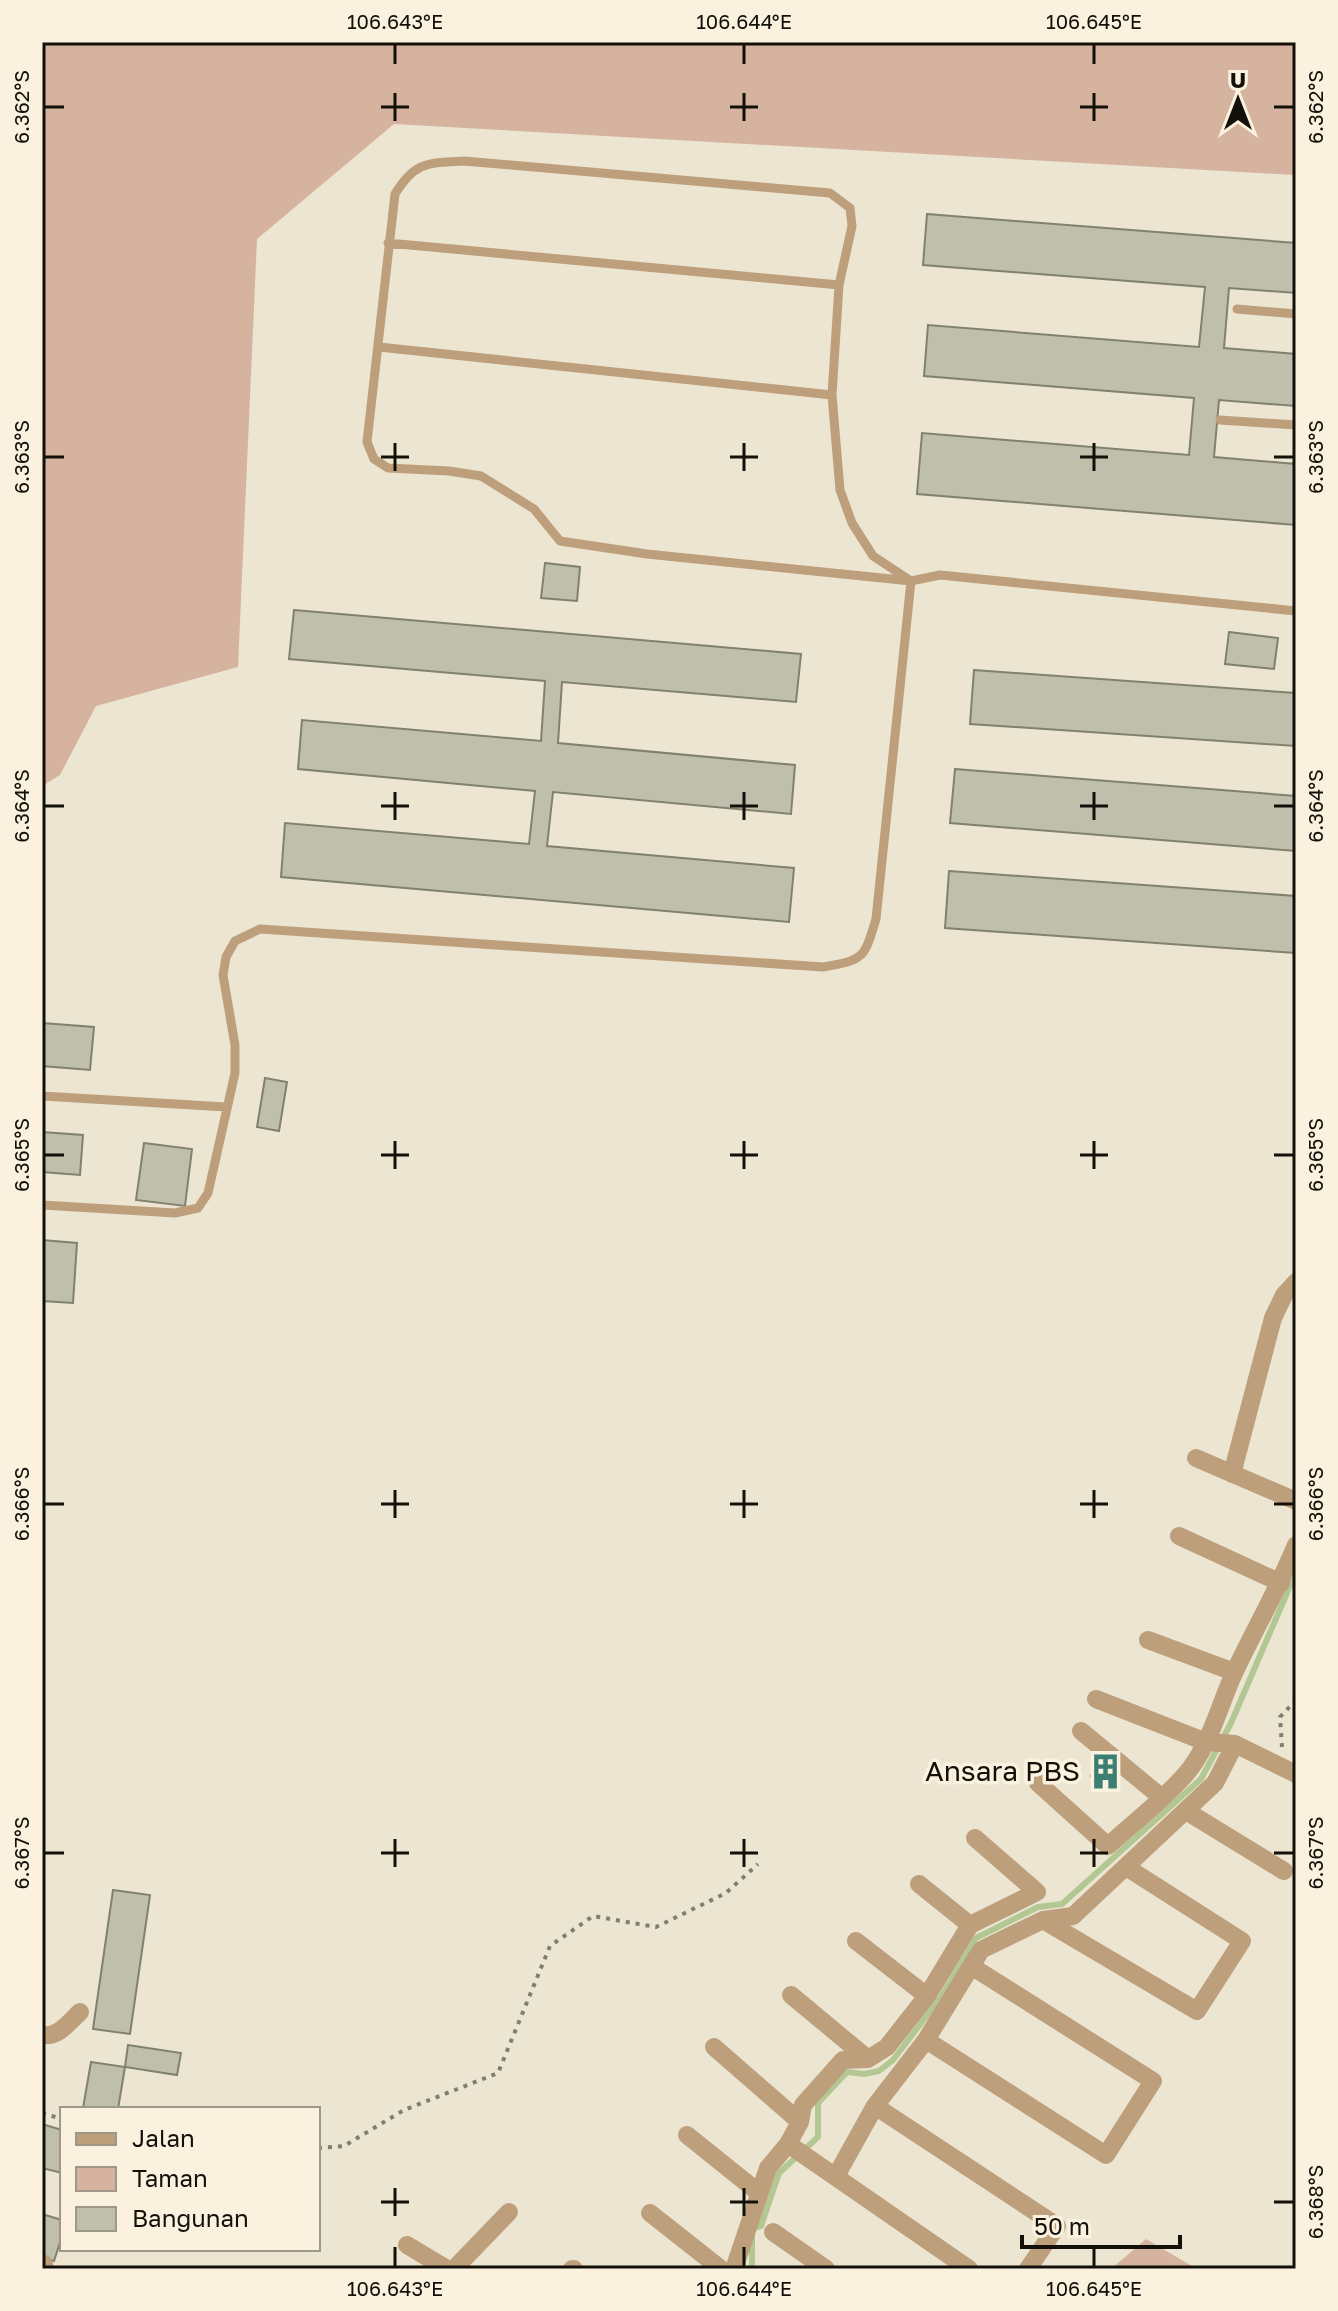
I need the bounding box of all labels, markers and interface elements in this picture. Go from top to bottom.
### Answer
text: 106.643°E [347,9,443,33]
text: 106.644°E [696,9,792,33]
text: 106.645°E [1046,9,1142,33]
north arrow [1198,60,1278,140]
text: U [1230,66,1246,93]
text: 6.362°S [9,70,33,144]
text: 6.362°S [1303,70,1327,144]
text: 6.363°S [9,420,33,494]
text: 6.363°S [1303,420,1327,494]
text: 6.364°S [9,769,33,843]
text: 6.364°S [1303,769,1327,843]
text: 6.365°S [9,1118,33,1192]
text: 6.365°S [1303,1118,1327,1192]
text: 6.366°S [9,1467,33,1541]
text: 6.366°S [1303,1467,1327,1541]
building icon: Ansara PBS [1087,1752,1125,1790]
place label: Ansara PBS [925,1754,1080,1787]
text: 6.367°S [9,1816,33,1890]
text: 6.367°S [1303,1816,1327,1890]
legend [60,2107,320,2251]
text: Jalan [132,2123,195,2152]
text: Taman [132,2163,208,2192]
text: 6.368°S [1303,2165,1327,2239]
scale bar [1022,2199,1180,2249]
text: Bangunan [132,2203,249,2232]
text: 50 m [1034,2211,1090,2240]
text: 106.643°E [347,2276,443,2300]
text: 106.644°E [696,2276,792,2300]
text: 106.645°E [1046,2276,1142,2300]

